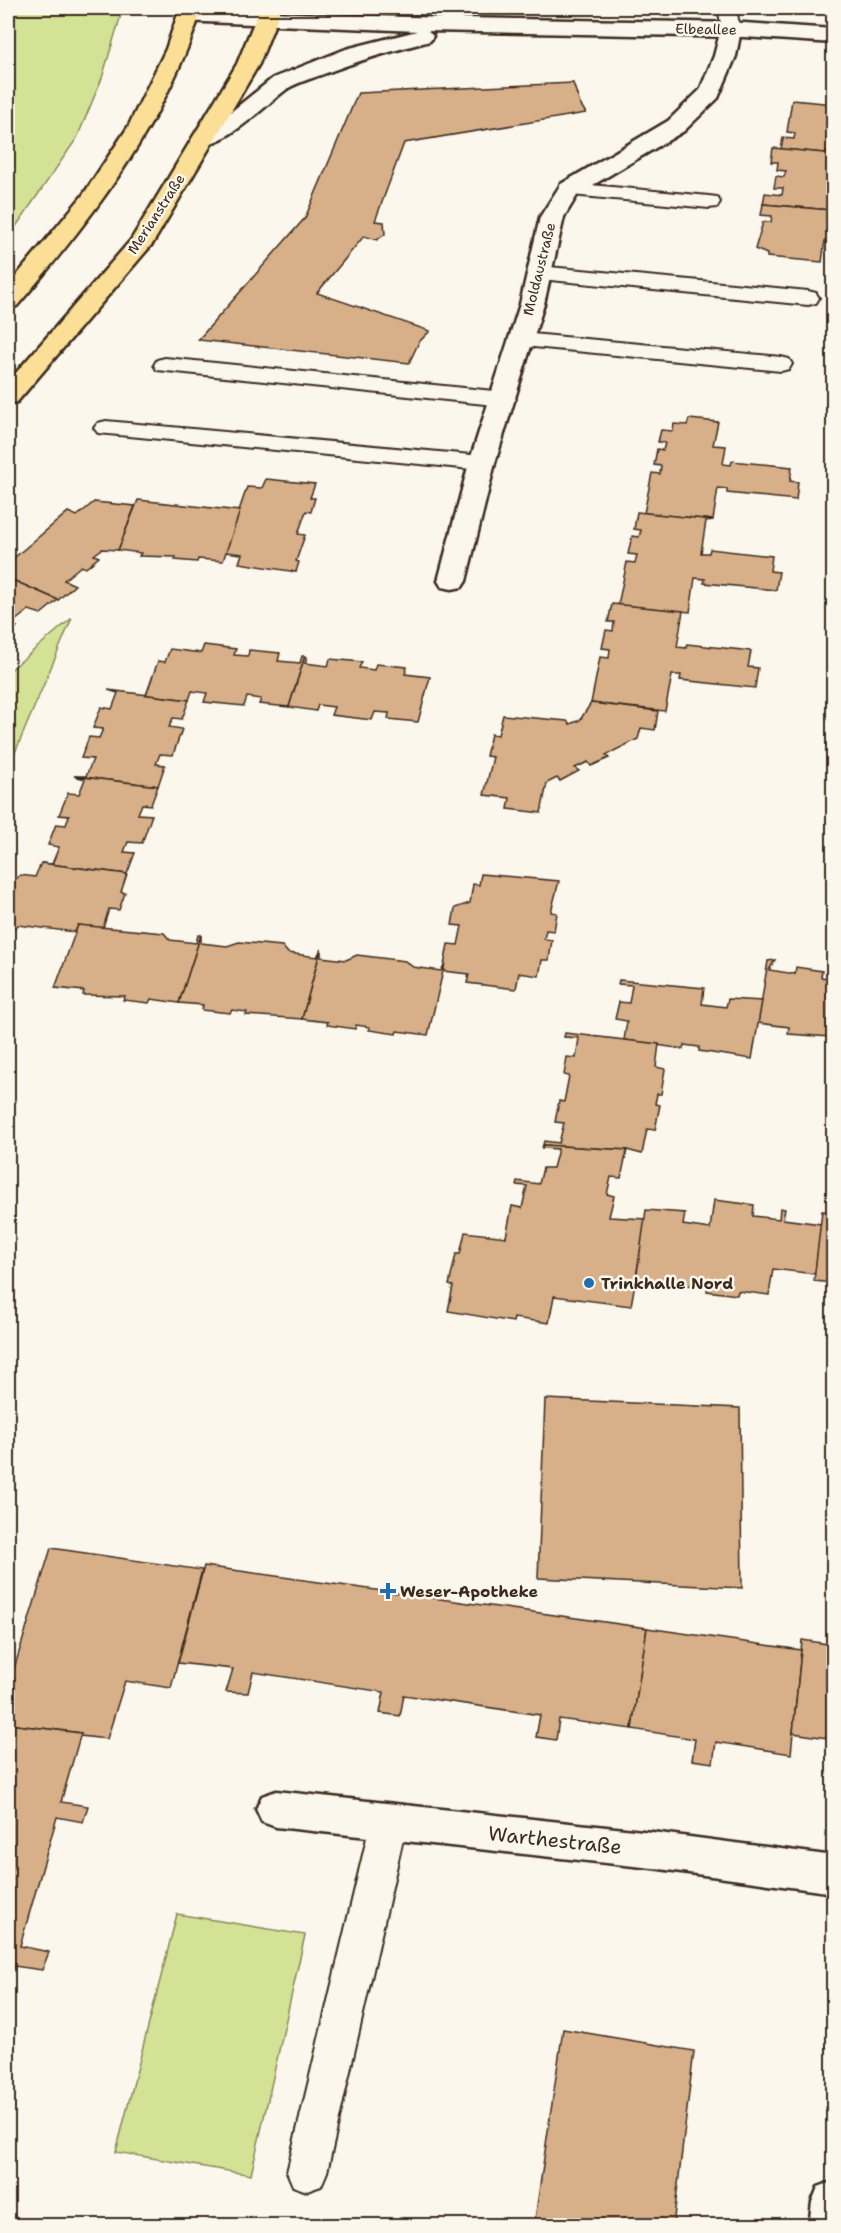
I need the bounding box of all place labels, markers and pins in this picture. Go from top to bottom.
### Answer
place label: Trinkhalle Nord [601,1273,733,1294]
marker: Trinkhalle Nord [582,1276,596,1290]
place label: Weser-Apotheke [400,1581,538,1602]
marker: Weser-Apotheke [381,1584,395,1598]

